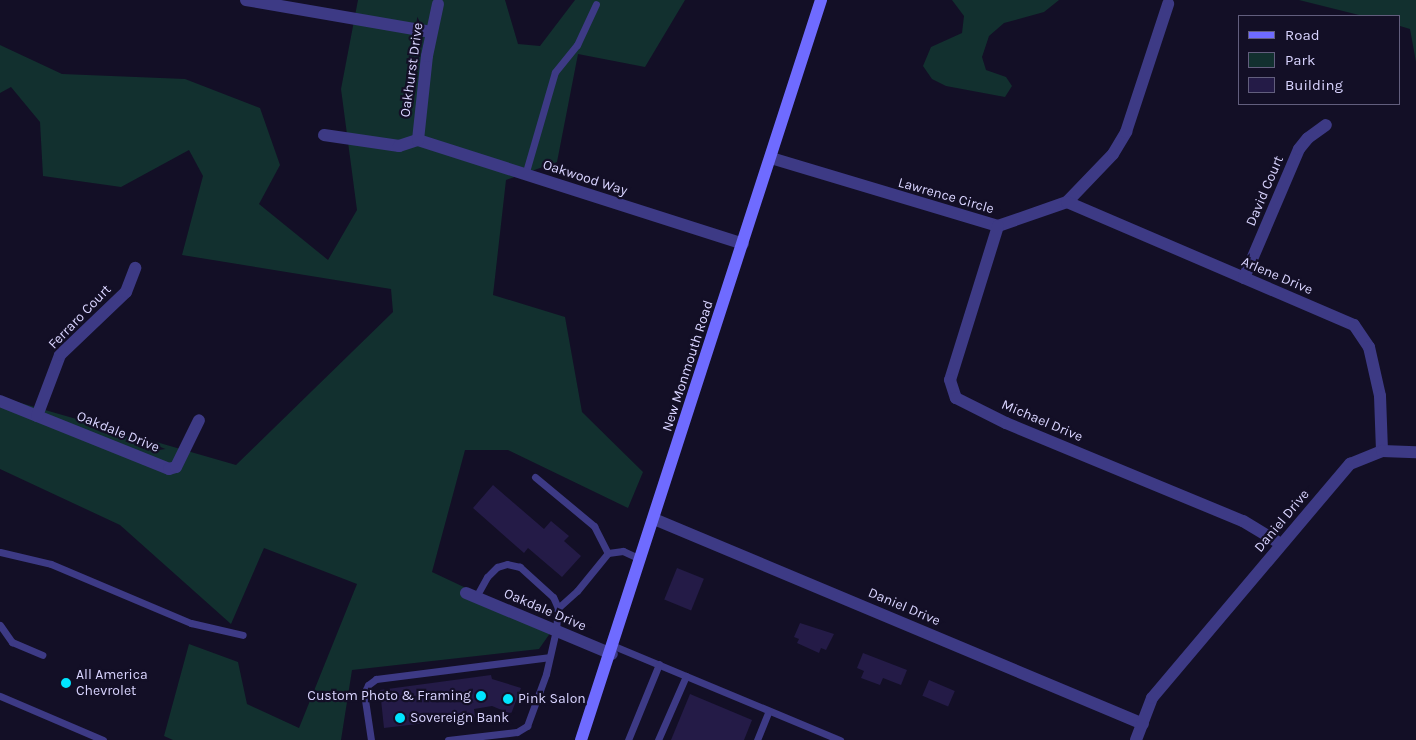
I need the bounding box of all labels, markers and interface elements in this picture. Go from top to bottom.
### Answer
legend [1238,15,1401,105]
street label: Oakhurst Drive [397,22,427,118]
text: Road [1285,26,1320,44]
text: Park [1285,51,1315,69]
text: Building [1285,76,1343,94]
street label: David Court [1243,153,1287,229]
street label: Oakwood Way [541,156,629,200]
street label: Lawrence Circle [896,174,996,218]
street label: Arlene Drive [1239,253,1315,299]
street label: Ferraro Court [45,281,115,353]
street label: New Monmouth Road [659,298,717,434]
street label: Michael Drive [999,396,1085,446]
street label: Oakdale Drive [74,408,162,456]
street label: Daniel Drive [1251,486,1313,556]
street label: Daniel Drive [865,584,943,630]
street label: Oakdale Drive [501,585,589,635]
place label: All America Chevrolet [76,667,148,700]
marker: All America Chevrolet [60,677,72,689]
place label: Custom Photo & Framing [307,688,471,704]
marker: Custom Photo & Framing [475,690,487,702]
place label: Pink Salon [518,691,586,707]
marker: Pink Salon [502,693,514,705]
place label: Sovereign Bank [410,710,509,726]
marker: Sovereign Bank [394,712,406,724]

